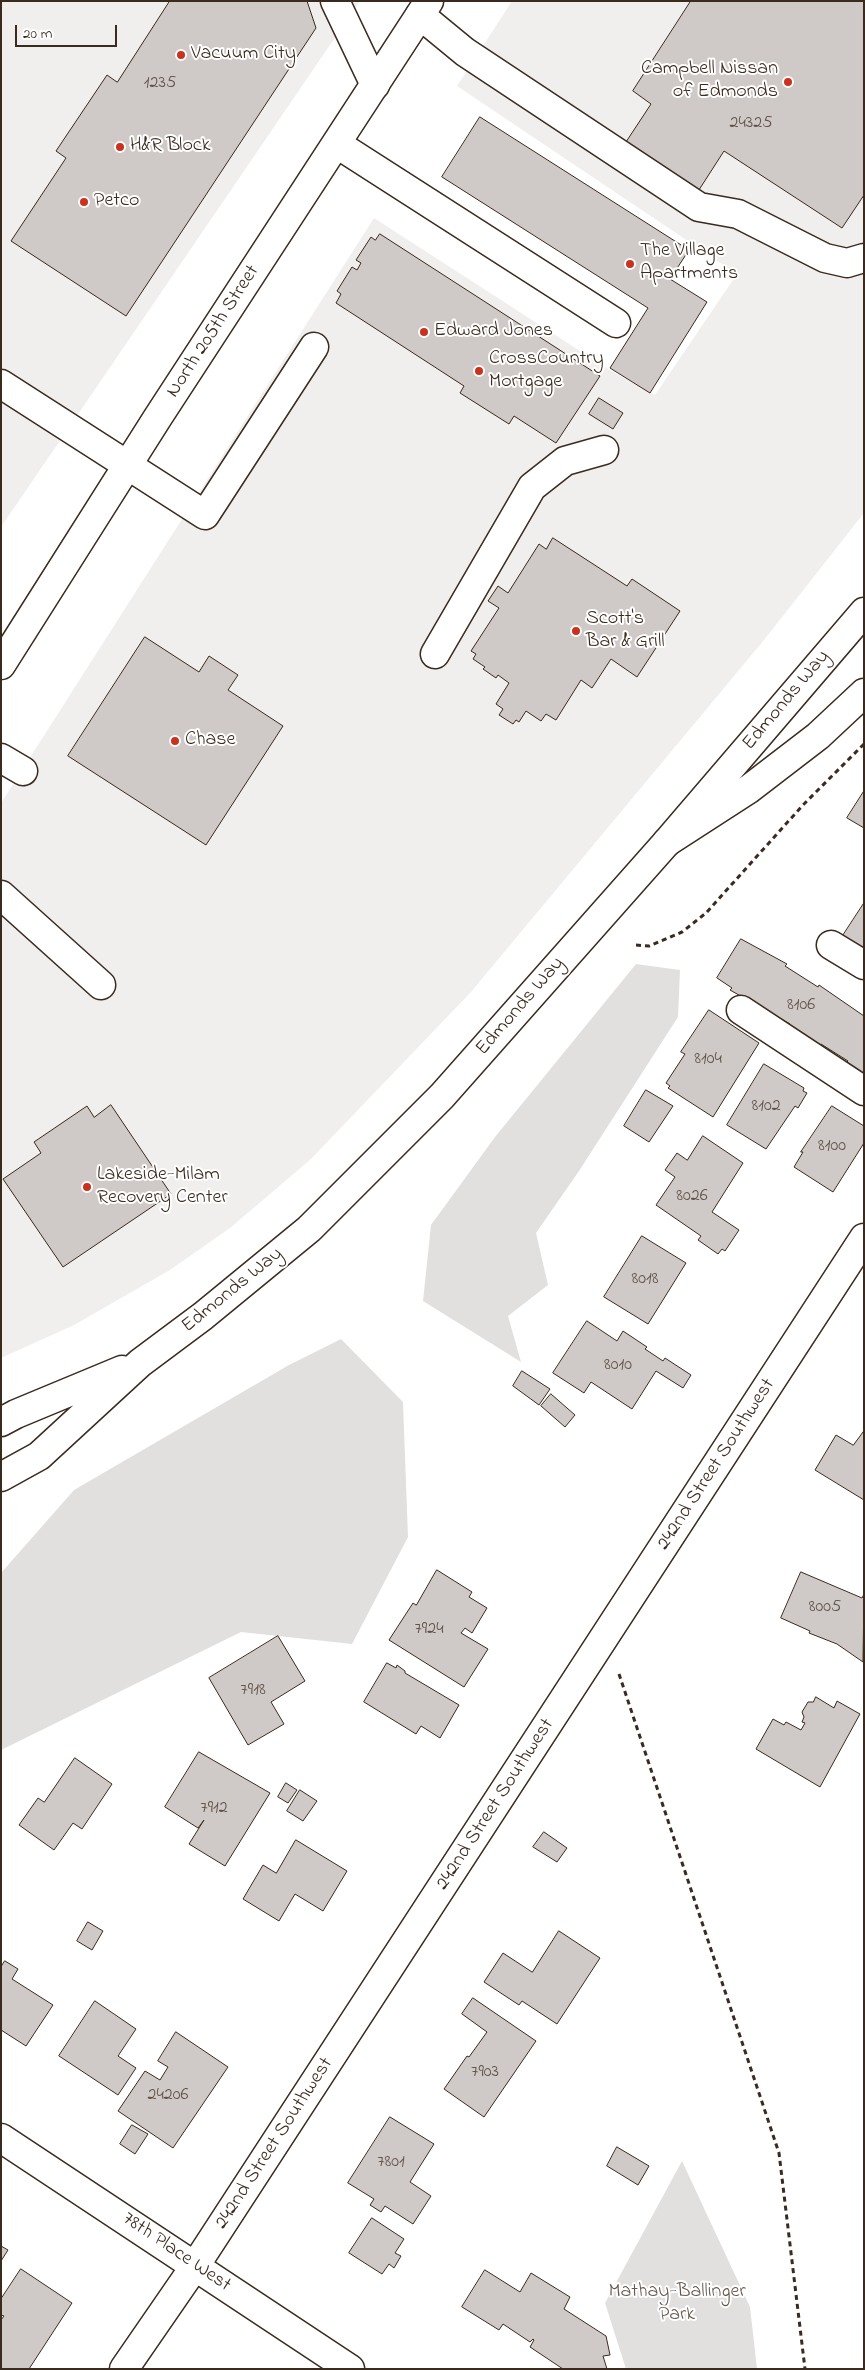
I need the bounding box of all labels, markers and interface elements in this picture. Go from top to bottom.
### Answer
scale bar [18,15,120,47]
text: 20 m [23,23,52,45]
place label: Vacuum City [191,43,296,67]
marker: Vacuum City [175,49,187,61]
place label: Campbell Nissan of Edmonds [641,58,778,105]
house number: 1235 [144,73,176,95]
marker: Campbell Nissan of Edmonds [782,76,794,88]
house number: 24325 [729,113,773,135]
place label: H&R Block [130,135,210,159]
marker: H&R Block [114,141,126,153]
place label: Petco [94,190,139,214]
marker: Petco [78,196,90,208]
place label: The Village Apartments [640,240,738,287]
marker: The Village Apartments [624,258,636,270]
street label: North 205th Street [162,261,266,403]
place label: Edward Jones [434,320,553,344]
marker: Edward Jones [418,326,430,338]
place label: CrossCountry Mortgage [489,348,604,395]
marker: CrossCountry Mortgage [473,365,485,377]
place label: Scott's Bar & Grill [586,608,665,655]
marker: Scott's Bar & Grill [570,625,582,637]
street label: Edmonds Way [738,646,836,756]
place label: Chase [185,729,235,753]
marker: Chase [169,735,181,747]
street label: Edmonds Way [472,953,570,1061]
house number: 8106 [787,995,815,1017]
house number: 8104 [694,1049,722,1071]
house number: 8102 [751,1096,781,1118]
house number: 8100 [818,1136,846,1158]
place label: Lakeside-Milam Recovery Center [97,1164,228,1211]
marker: Lakeside-Milam Recovery Center [81,1181,93,1193]
house number: 8026 [676,1186,708,1208]
street label: Edmonds Way [178,1243,288,1339]
house number: 8018 [632,1269,658,1291]
house number: 8010 [604,1355,632,1377]
street label: 242nd Street Southwest [653,1375,781,1555]
house number: 8005 [809,1597,841,1619]
house number: 7924 [414,1619,444,1641]
house number: 7918 [240,1680,266,1702]
street label: 242nd Street Southwest [432,1715,560,1895]
house number: 7912 [200,1798,228,1820]
street label: 242nd Street Southwest [211,2054,339,2234]
house number: 7903 [471,2062,499,2084]
house number: 24206 [147,2085,189,2107]
house number: 7801 [377,2152,405,2174]
street label: 78th Place West [117,2208,235,2298]
park label: Mathay-Ballinger Park [608,2281,746,2328]

